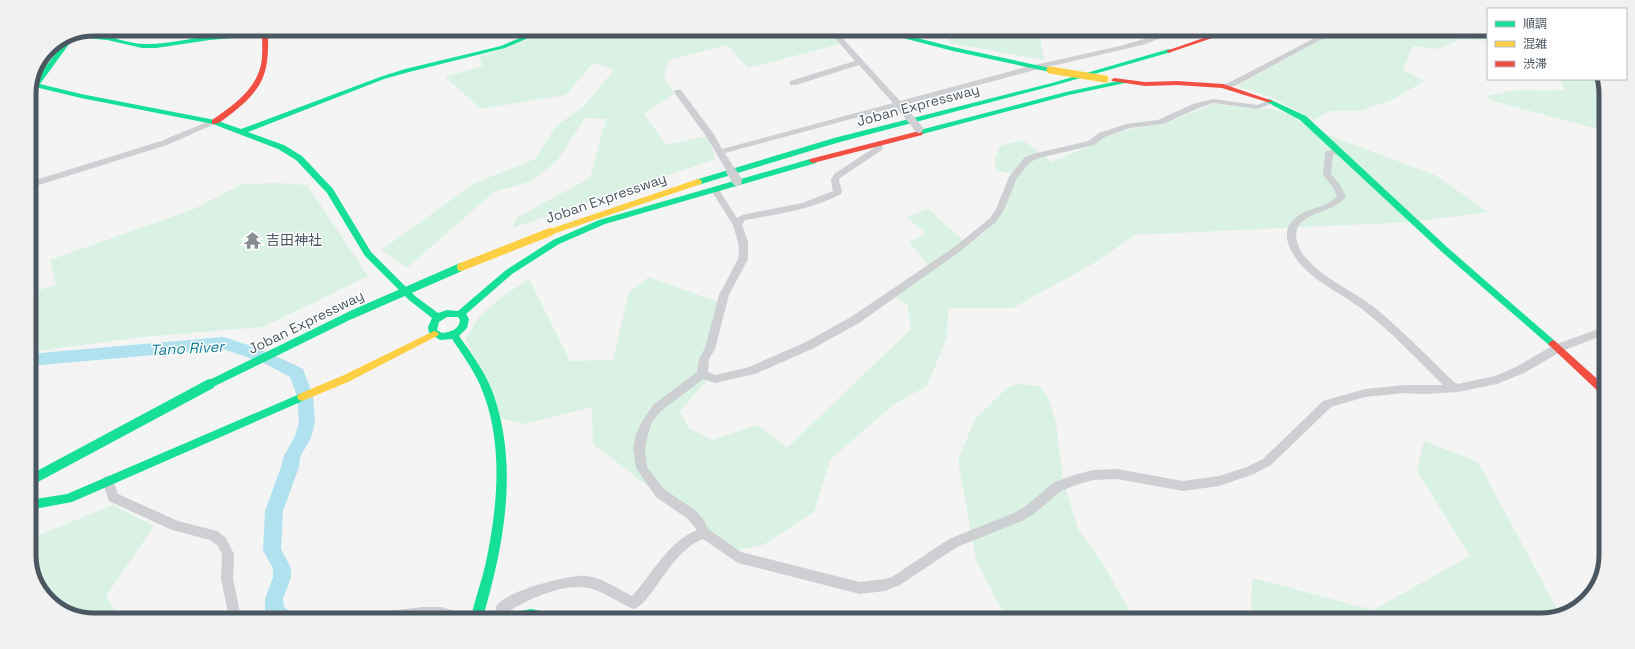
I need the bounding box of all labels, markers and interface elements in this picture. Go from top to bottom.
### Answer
legend [1487,8,1627,80]
text: 順調 [1523,16,1547,32]
text: 混雑 [1523,36,1547,52]
text: 渋滞 [1523,56,1547,72]
street label: Joban Expressway [855,80,981,130]
street label: Joban Expressway [543,169,669,227]
temple icon: 吉田神社 [243,230,263,250]
place label: 吉田神社 [266,231,322,249]
street label: Joban Expressway [245,286,367,358]
water label: Tano River [150,337,226,359]

